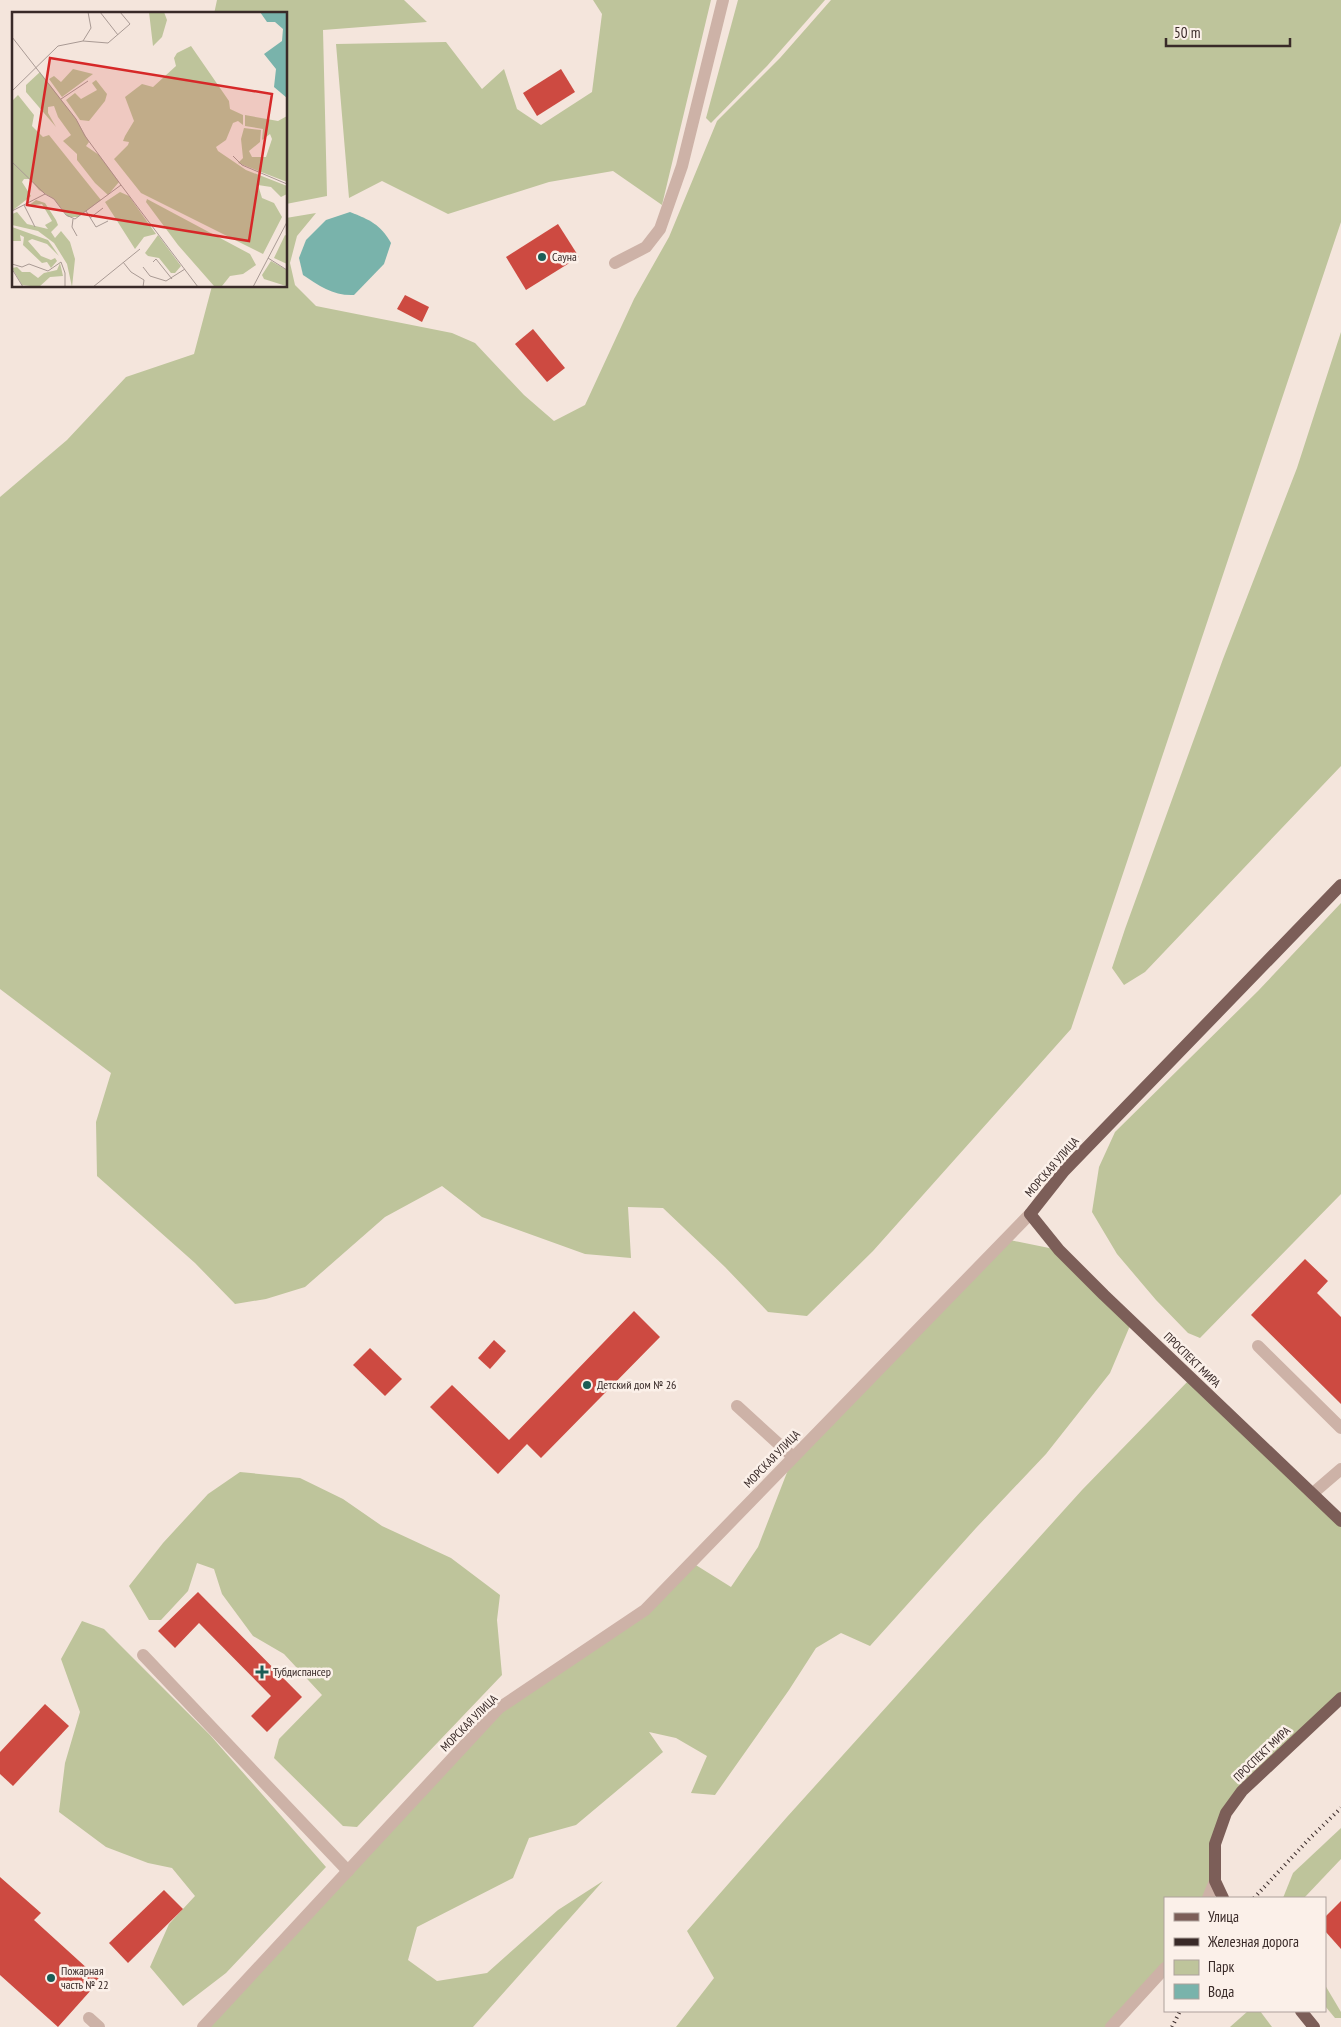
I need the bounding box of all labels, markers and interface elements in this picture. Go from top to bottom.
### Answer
inset map [12,12,288,288]
scale bar [1166,15,1290,47]
text: 50 m [1174,23,1200,42]
place label: Сауна [552,249,577,264]
marker: Сауна [536,251,548,263]
street label: МОРСКАЯ УЛИЦА [1022,1133,1082,1200]
street label: ПРОСПЕКТ МИРА [1161,1329,1224,1391]
place label: Детский дом № 26 [597,1377,676,1392]
marker: Детский дом № 26 [581,1379,593,1391]
street label: МОРСКАЯ УЛИЦА [740,1426,803,1491]
place label: Тубдиспансер [273,1664,331,1679]
marker: Тубдиспансер [255,1665,269,1679]
street label: МОРСКАЯ УЛИЦА [437,1691,501,1754]
street label: ПРОСПЕКТ МИРА [1230,1723,1293,1784]
legend [1164,1897,1326,2012]
text: Улица [1208,1907,1239,1926]
text: Железная дорога [1207,1932,1299,1951]
text: Парк [1208,1957,1234,1976]
place label: Пожарная часть № 22 [61,1963,109,1992]
marker: Пожарная часть № 22 [45,1972,57,1984]
text: Вода [1208,1982,1234,2001]

